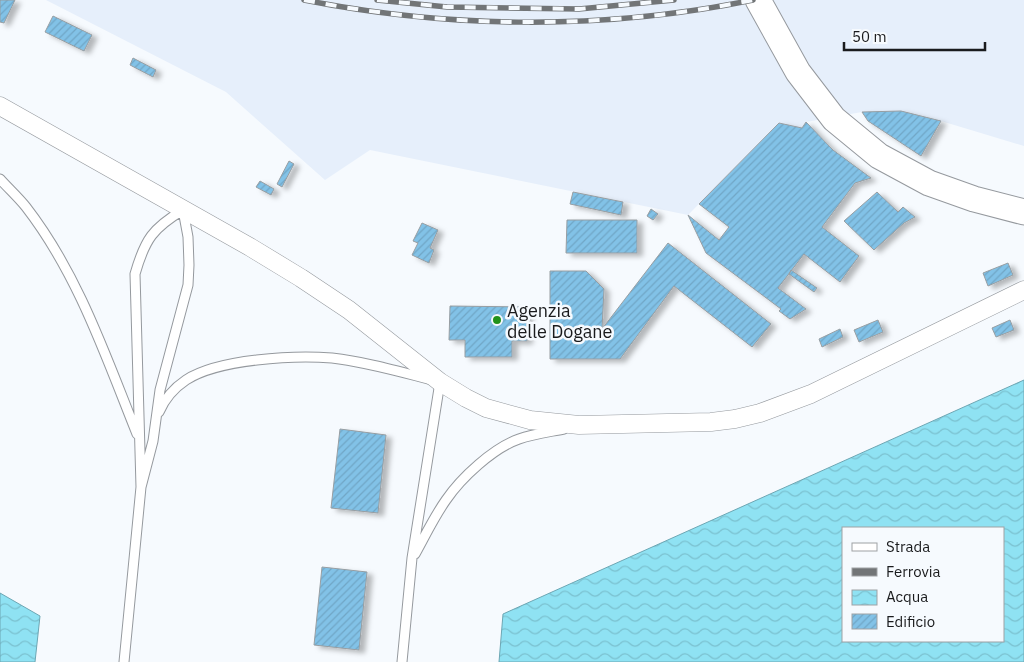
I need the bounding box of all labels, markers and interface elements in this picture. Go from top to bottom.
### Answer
scale bar [844,20,985,52]
text: 50 m [852,27,887,46]
place label: Agenzia delle Dogane [507,299,613,343]
marker: Agenzia delle Dogane [491,314,503,326]
legend [842,527,1004,642]
text: Strada [886,537,930,556]
text: Ferrovia [886,562,941,581]
text: Acqua [886,587,928,606]
text: Edificio [886,612,935,631]

